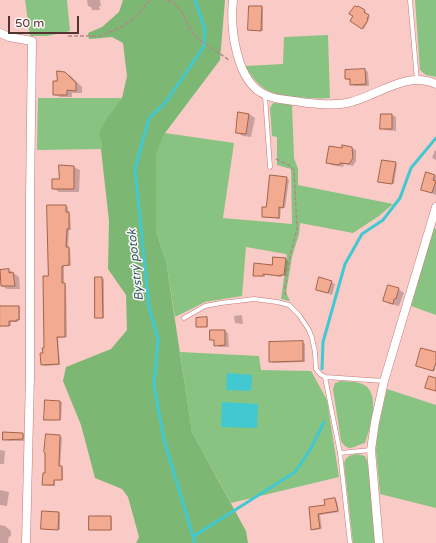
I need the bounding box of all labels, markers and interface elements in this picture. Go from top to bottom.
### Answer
scale bar [10,8,81,34]
text: 50 m [15,16,44,30]
water label: Bystrý potok [125,228,147,302]

